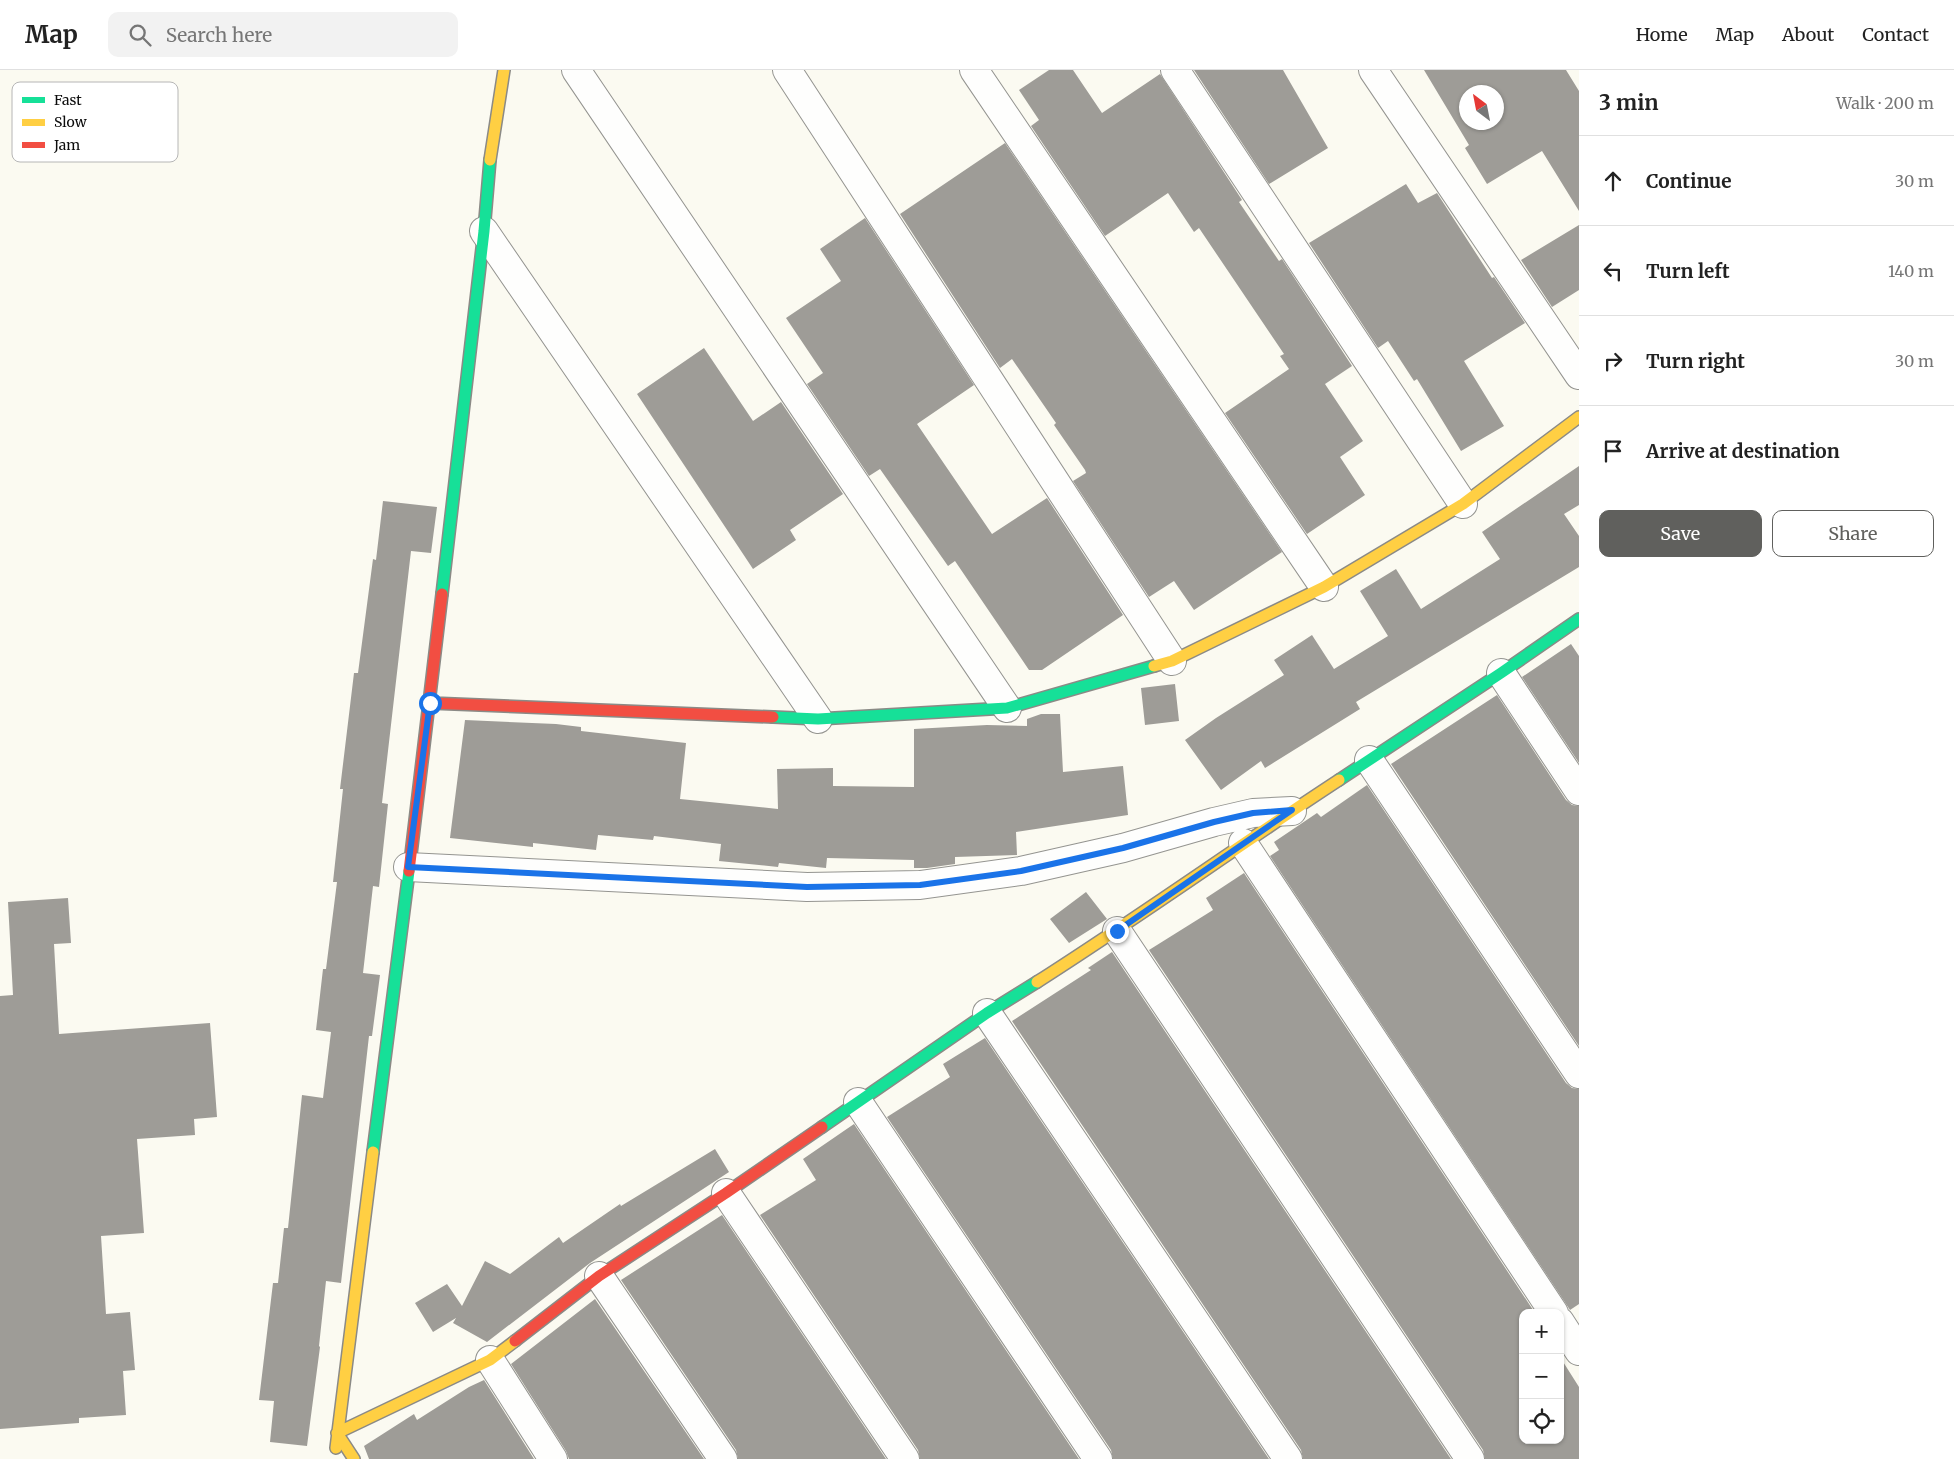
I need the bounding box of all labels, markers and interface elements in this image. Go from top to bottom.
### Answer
search box [108,12,458,57]
text: Map [25,19,78,50]
icon: search [126,21,154,49]
text: Search here [166,23,272,47]
text: Home [1636,23,1688,46]
text: Map [1716,23,1754,46]
text: About [1782,23,1834,46]
text: Contact [1862,23,1929,46]
legend [12,82,178,162]
north arrow [1459,85,1504,130]
text: 3 min [1599,89,1658,116]
text: Fast [54,91,82,109]
text: Walk · 200 m [1836,93,1934,113]
text: Slow [54,113,87,131]
text: Jam [53,136,80,154]
icon: ahead [1599,167,1627,195]
text: Continue [1646,169,1732,193]
text: 30 m [1895,171,1934,191]
icon: left [1599,257,1627,285]
text: Turn left [1646,259,1730,283]
text: 140 m [1888,261,1934,281]
icon: right [1599,347,1627,375]
text: Turn right [1646,349,1745,373]
text: 30 m [1895,351,1934,371]
icon: arrive [1599,437,1627,465]
text: Arrive at destination [1646,439,1840,463]
button: Save [1599,510,1762,557]
button: Share [1772,510,1934,557]
route start [419,692,442,715]
route end [1106,920,1129,943]
map controls [1519,1309,1564,1444]
button: + [1519,1309,1564,1354]
button: − [1519,1354,1564,1399]
button: locate [1519,1399,1564,1444]

